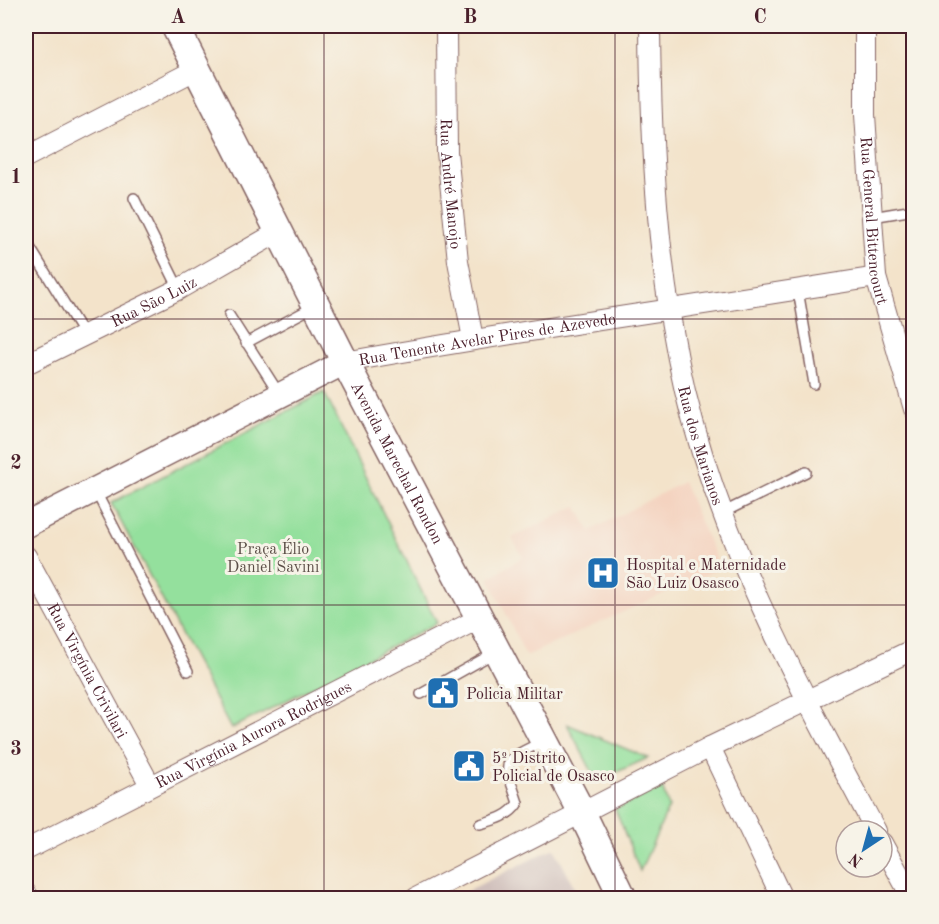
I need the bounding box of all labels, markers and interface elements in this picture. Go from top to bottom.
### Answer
text: A [170,8,186,28]
text: B [463,8,477,28]
text: C [753,8,767,28]
street label: Rua André Manojo [437,118,463,250]
street label: Rua General Bittencourt [856,136,890,307]
text: 1 [10,168,22,188]
street label: Rua São Luiz [109,275,200,331]
street label: Rua Tenente Avelar Pires de Azevedo [357,312,617,369]
street label: Avenida Marechal Rondon [347,380,445,547]
street label: Rua dos Marianos [674,384,725,508]
text: 2 [10,454,22,474]
park label: Praça Élio Daniel Savini [227,538,319,576]
hospital icon: Hospital e Maternidade São Luiz Osasco [585,555,621,591]
place label: Hospital e Maternidade São Luiz Osasco [626,558,786,592]
street label: Rua Virgínia Crivilari [43,601,129,741]
public building icon: Policia Militar [425,675,461,711]
street label: Rua Virgínia Aurora Rodrigues [153,679,355,792]
place label: Policia Militar [466,687,563,703]
text: 3 [10,740,22,760]
public building icon: 5º Distrito Policial de Osasco [451,748,487,784]
place label: 5º Distrito Policial de Osasco [492,751,615,785]
north arrow [834,819,894,879]
text: N [846,849,866,870]

